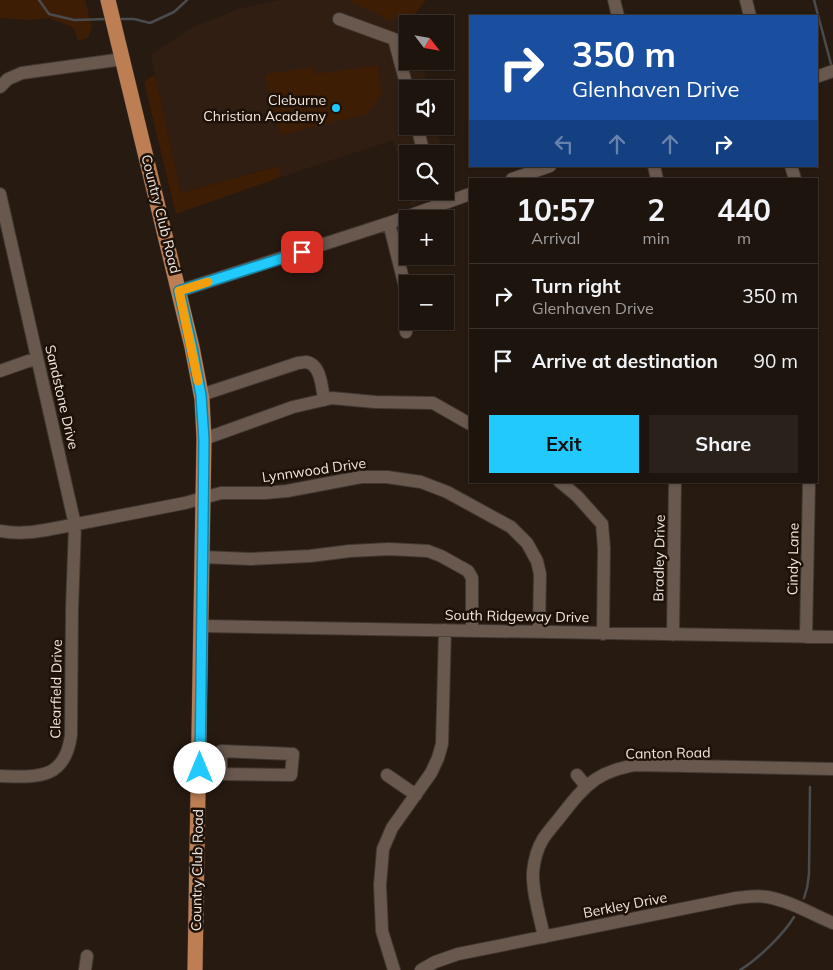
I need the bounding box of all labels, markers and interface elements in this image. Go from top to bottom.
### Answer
north arrow [399,15,454,70]
map controls [399,15,454,330]
text: 350 m [572,32,676,76]
icon: right [489,35,554,100]
text: Glenhaven Drive [572,75,739,103]
button: sound [399,80,454,135]
place label: Cleburne Christian Academy [203,91,327,125]
marker: Cleburne Christian Academy [330,102,342,114]
icon: left [550,130,578,158]
icon: ahead [603,130,631,158]
icon: ahead [656,130,684,158]
icon: right [709,130,737,158]
button: search [399,145,454,200]
street label: Country Club Road [137,153,185,275]
text: 10:57 [516,191,596,229]
text: 2 [647,191,665,229]
text: 440 [717,191,771,229]
button: + [399,210,454,265]
text: Arrival [531,228,580,248]
text: min [643,228,670,248]
text: m [737,228,751,248]
pin [281,231,323,273]
icon: arrive [288,238,316,266]
text: Turn right [532,274,621,298]
button: − [399,275,454,330]
icon: right [489,282,517,310]
text: 350 m [742,284,798,308]
text: Glenhaven Drive [532,298,654,318]
street label: Sandstone Drive [41,343,83,451]
icon: arrive [489,347,517,375]
text: Arrive at destination [532,349,718,373]
text: 90 m [754,349,798,373]
button: Exit [489,415,639,473]
button: Share [649,415,798,473]
street label: Lynnwood Drive [261,454,367,486]
street label: Bradley Drive [649,514,669,602]
street label: Cindy Lane [783,523,803,595]
street label: South Ridgeway Drive [445,606,589,626]
street label: Clearfield Drive [46,639,66,739]
position arrow [173,741,225,793]
street label: Canton Road [625,743,711,763]
street label: Country Club Road [187,809,207,931]
street label: Berkley Drive [581,888,669,922]

